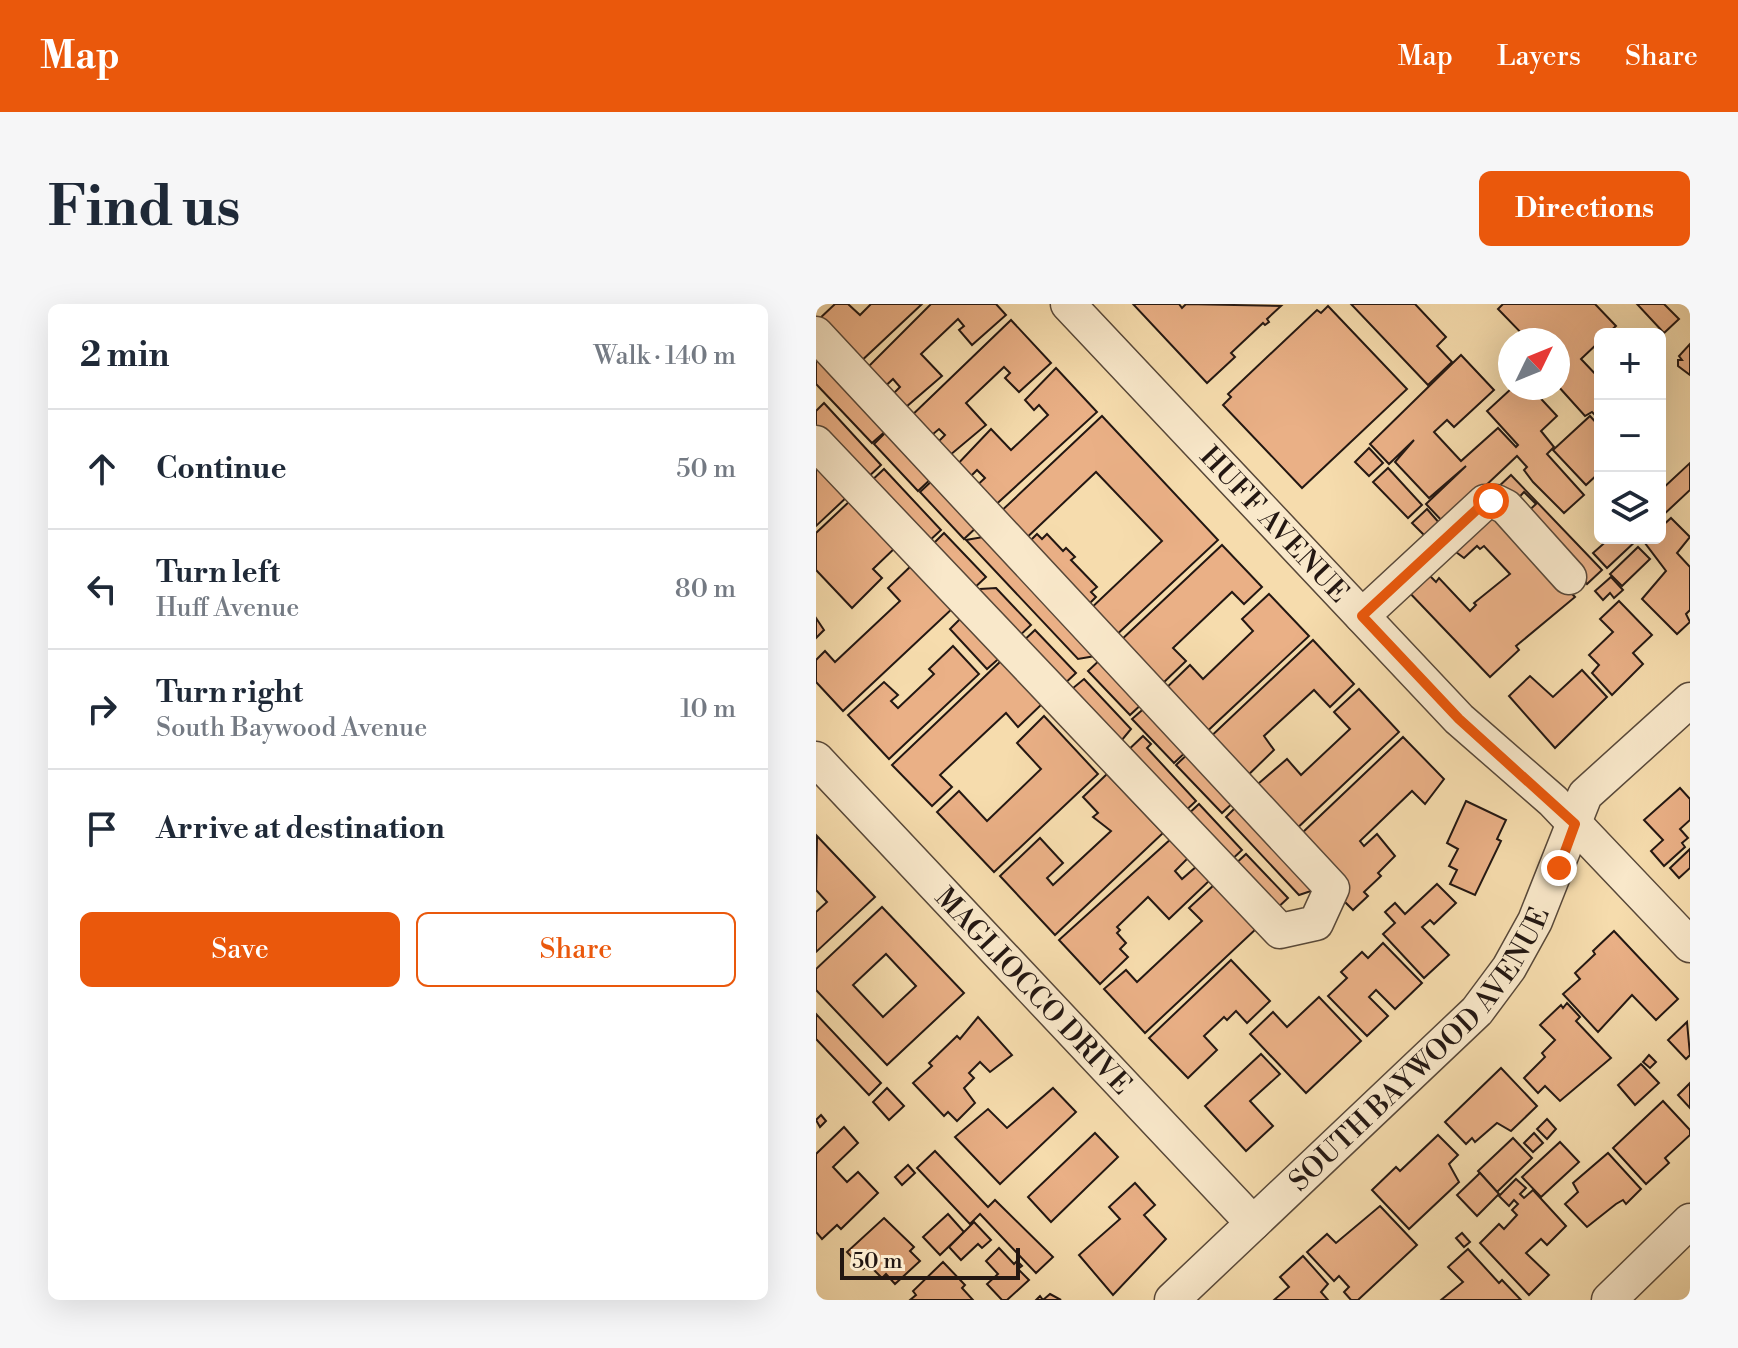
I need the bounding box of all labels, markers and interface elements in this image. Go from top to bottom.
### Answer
text: Map [40,33,120,80]
text: Map [1398,39,1453,74]
text: Layers [1497,39,1581,74]
text: Share [1625,39,1698,74]
button: Directions [1479,171,1690,246]
text: Find us [48,173,241,243]
north arrow [1498,328,1570,400]
map controls [1594,328,1666,544]
button: + [1594,328,1666,400]
text: 2 min [80,335,169,377]
text: Walk · 140 m [594,340,736,372]
button: − [1594,400,1666,472]
street label: HUFF AVENUE [1192,439,1356,610]
icon: ahead [80,447,124,491]
text: Continue [156,450,287,488]
text: 50 m [676,453,736,485]
button: layers [1594,472,1666,544]
route start [1473,483,1509,519]
text: Turn left [156,554,280,592]
icon: left [80,567,124,611]
text: 80 m [675,573,736,605]
text: Huff Avenue [156,592,300,624]
text: Turn right [156,674,303,712]
icon: right [80,687,124,731]
text: 10 m [680,693,736,725]
text: South Baywood Avenue [156,712,427,744]
icon: arrive [80,807,124,851]
text: Arrive at destination [156,810,445,848]
route end [1541,850,1577,886]
street label: MAGLIOCCO DRIVE [927,881,1139,1102]
street label: SOUTH BAYWOOD AVENUE [1282,902,1558,1199]
button: Save [80,912,400,987]
button: Share [416,912,736,987]
scale bar [840,1244,1020,1280]
text: 50 m [852,1248,903,1275]

